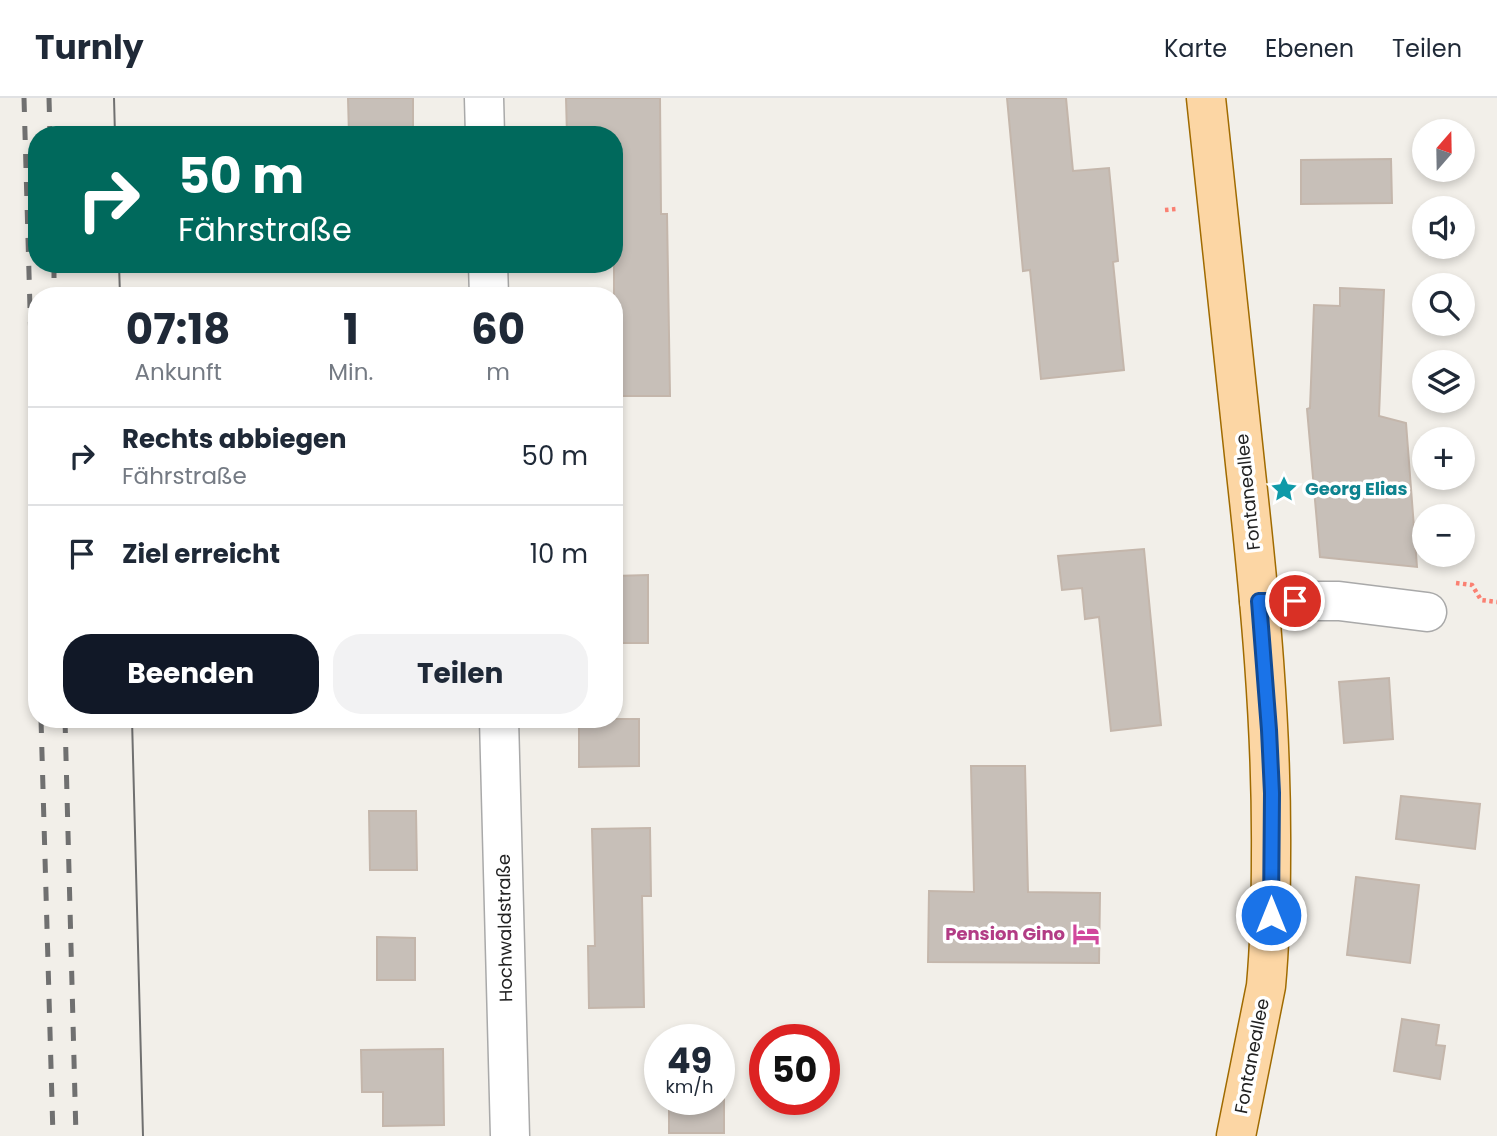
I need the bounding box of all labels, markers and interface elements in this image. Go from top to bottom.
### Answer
text: Turnly [35,24,144,71]
text: Karte [1164,32,1227,65]
text: Ebenen [1265,32,1354,65]
text: Teilen [1392,32,1462,65]
north arrow [1412,119,1475,182]
map controls [1412,119,1475,567]
text: 50 m [178,142,304,210]
icon: right [63,154,154,245]
button: sound [1412,196,1475,259]
text: Fährstraße [178,207,352,252]
button: search [1412,273,1475,336]
text: 07:18 [126,300,231,359]
text: 1 [343,300,359,359]
text: 60 [471,300,525,359]
button: layers [1412,350,1475,413]
text: Ankunft [134,356,222,388]
text: Min. [328,356,373,388]
text: m [486,356,510,388]
text: Rechts abbiegen [122,421,347,457]
button: + [1412,427,1475,490]
street label: Fontaneallee [1229,433,1266,551]
icon: right [63,437,101,475]
text: 50 m [522,438,588,474]
text: Fährstraße [122,460,247,492]
place icon: Georg Elias [1269,474,1299,504]
place label: Georg Elias [1305,476,1408,501]
button: − [1412,504,1475,567]
icon: arrive [63,535,101,573]
text: Ziel erreicht [122,536,280,572]
text: 10 m [530,536,588,572]
pin [1265,571,1325,631]
icon: arrive [1276,582,1314,620]
button: Beenden [63,634,319,714]
button: Teilen [333,634,588,714]
street label: Hochwaldstraße [491,854,518,1002]
position arrow [1234,878,1308,952]
hotel icon: Pension Gino [1071,919,1101,949]
place label: Pension Gino [945,921,1065,946]
street label: Fontaneallee [1228,996,1275,1116]
speed limit sign: 50 [749,1024,840,1115]
text: 49 [667,1036,712,1085]
text: km/h [666,1074,713,1099]

